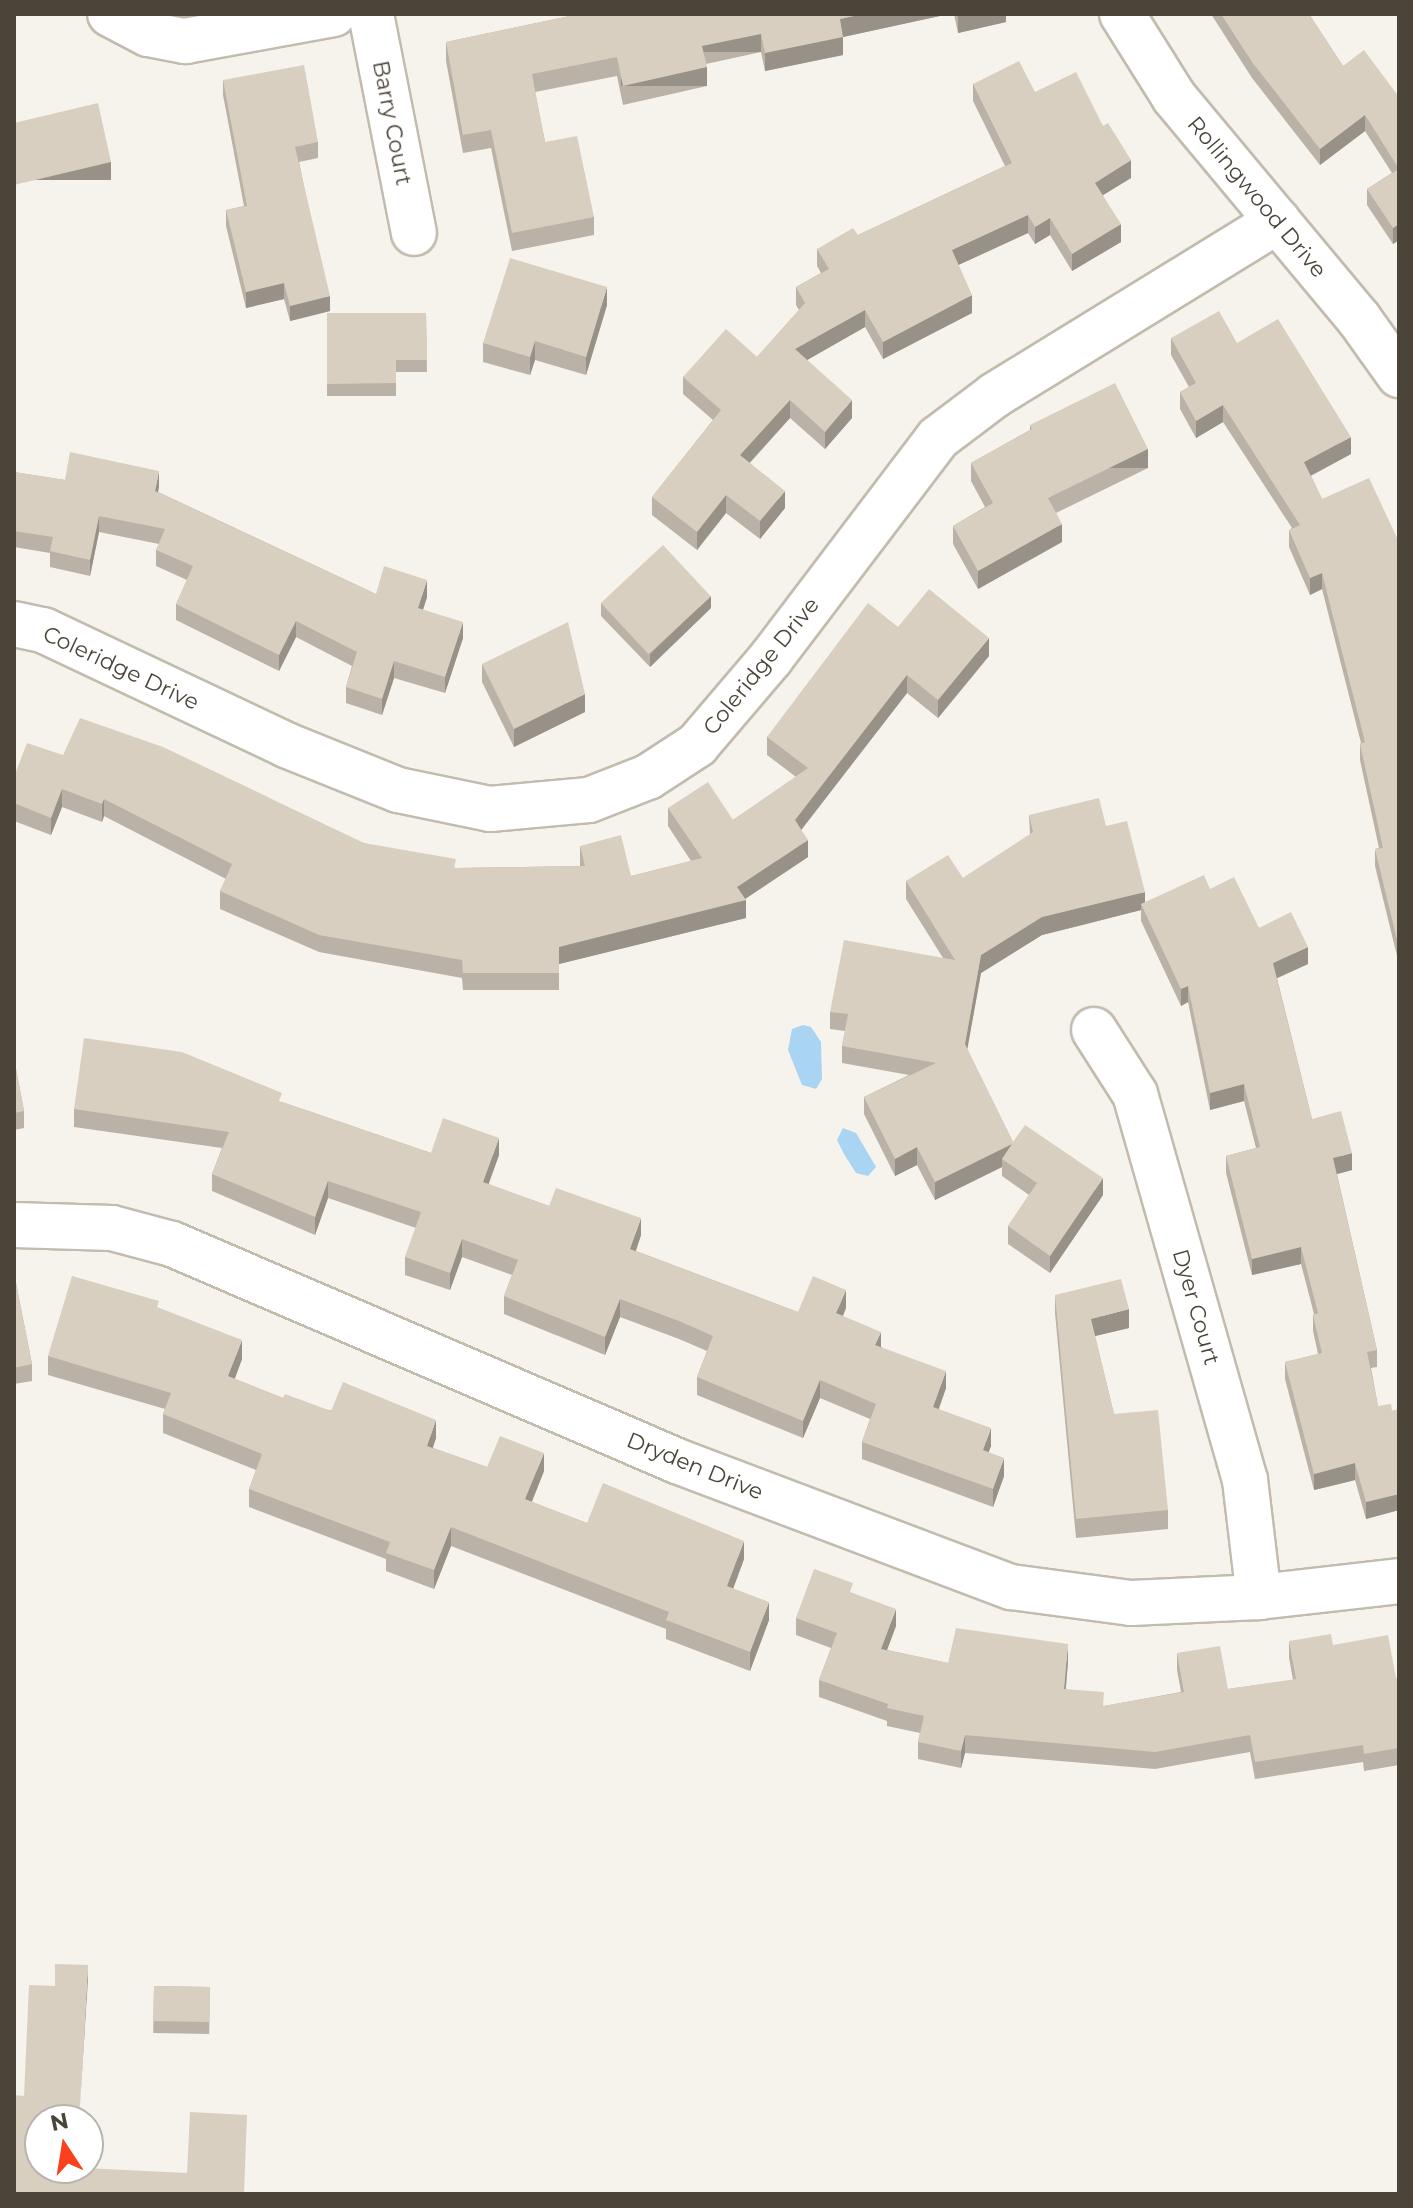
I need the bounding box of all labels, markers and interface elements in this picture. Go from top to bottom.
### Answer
street label: Barry Court [367,58,417,188]
street label: Rollingwood Drive [1182,111,1332,283]
street label: Coleridge Drive [697,592,825,740]
street label: Coleridge Drive [39,620,203,716]
street label: Dyer Court [1167,1246,1225,1368]
street label: Dryden Drive [623,1427,767,1505]
north arrow [24,2104,104,2184]
text: N [48,2107,71,2137]

